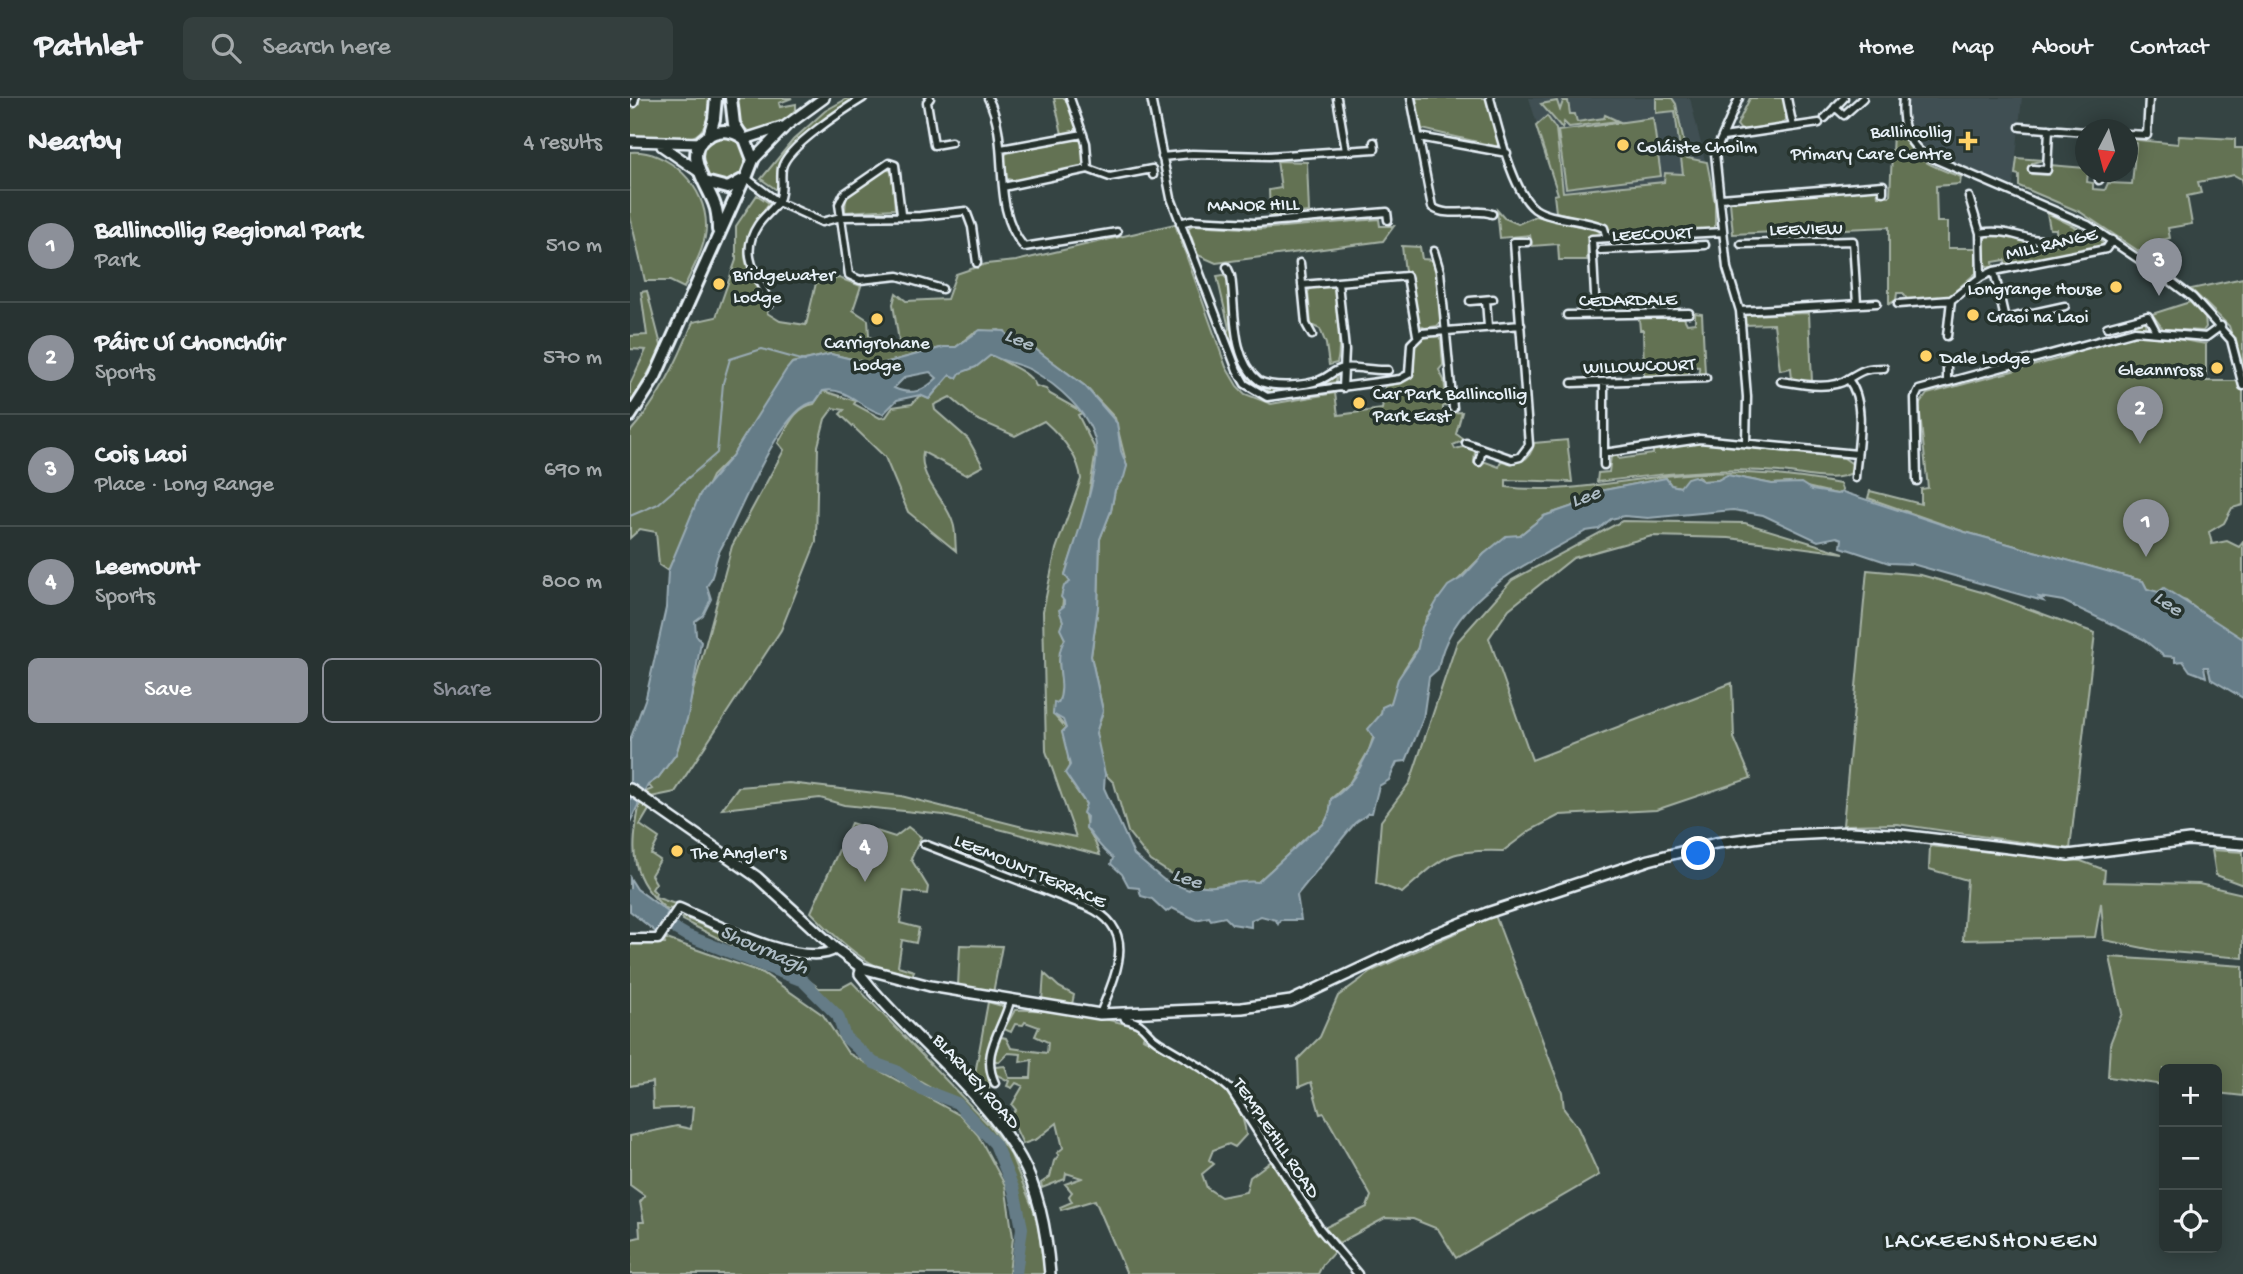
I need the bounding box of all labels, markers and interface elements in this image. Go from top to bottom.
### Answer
search box [183,17,673,80]
text: Pathlet [35,29,141,67]
icon: search [207,29,245,67]
text: Search here [263,33,391,64]
text: Home [1858,34,1914,63]
text: Map [1952,34,1994,63]
text: About [2032,34,2092,63]
text: Contact [2130,34,2208,63]
north arrow [2075,119,2138,182]
place label: Ballincollig Primary Care Centre [1790,122,1952,167]
text: Nearby [28,126,121,161]
text: 4 results [523,130,602,157]
marker: Ballincollig Primary Care Centre [1958,131,1978,151]
marker: Coláiste Choilm [1615,137,1631,153]
place label: Coláiste Choilm [1637,137,1758,160]
street label: MANOR HILL [1207,194,1300,219]
text: Ballincollig Regional Park [95,217,362,248]
street label: LEEVIEW [1769,218,1843,243]
street label: LEECOURT [1611,223,1693,248]
street label: MILL RANGE [2004,223,2101,267]
text: 1 [46,233,56,260]
text: 510 m [546,233,602,260]
pin: 3 [2136,238,2182,296]
text: Park [95,248,139,275]
place label: Bridgewater Lodge [732,265,837,310]
marker: Bridgewater Lodge [711,276,727,292]
place label: Longrange House [1968,279,2102,302]
marker: Longrange House [2108,279,2124,295]
street label: CEDARDALE [1579,289,1678,314]
marker: Craoi na Laoi [1965,307,1981,323]
place label: Craoi na Laoi [1987,307,2089,330]
marker: Carrigrohane Lodge [869,311,885,327]
water label: Lee [1000,324,1038,359]
text: Páirc Uí Chonchúir [95,329,284,360]
place label: Carrigrohane Lodge [824,333,930,378]
text: 2 [45,345,57,372]
text: 570 m [543,345,602,372]
marker: Dale Lodge [1918,348,1934,364]
place label: Dale Lodge [1938,348,2030,371]
street label: WILLOWCOURT [1583,354,1696,381]
text: Sports [95,360,155,387]
place label: Gleannross [2118,360,2204,383]
marker: Gleannross [2209,360,2225,376]
place label: Car Park Ballincollig Park East [1372,384,1527,429]
pin: 2 [2117,386,2163,444]
marker: Car Park Ballincollig Park East [1351,395,1367,411]
text: Cois Laoi [95,441,187,472]
text: 3 [45,457,57,484]
text: 690 m [544,457,602,484]
text: Place · Long Range [95,472,274,499]
water label: Lee [1568,481,1605,515]
pin: 1 [2123,499,2169,557]
text: Leemount [95,553,198,584]
text: 4 [46,569,56,596]
text: 800 m [542,569,602,596]
text: Sports [95,584,155,611]
water label: Lee [2148,586,2187,624]
button: Save [28,658,308,723]
button: Share [322,658,602,723]
pin: 4 [842,824,888,882]
street label: LEEMOUNT TERRACE [950,830,1110,915]
your location [1681,836,1715,870]
marker: The Angler's [669,843,685,859]
place label: The Angler's [690,843,787,866]
water label: Lee [1169,864,1206,897]
water label: Shournagh [716,921,812,982]
street label: BLARNEY ROAD [926,1029,1025,1135]
map controls [2159,1064,2222,1253]
button: + [2159,1064,2222,1127]
street label: TEMPLEHILL ROAD [1226,1073,1324,1204]
button: − [2159,1127,2222,1190]
button: locate [2159,1190,2222,1253]
district label: LACKEENSHONEEN [1884,1229,2100,1256]

